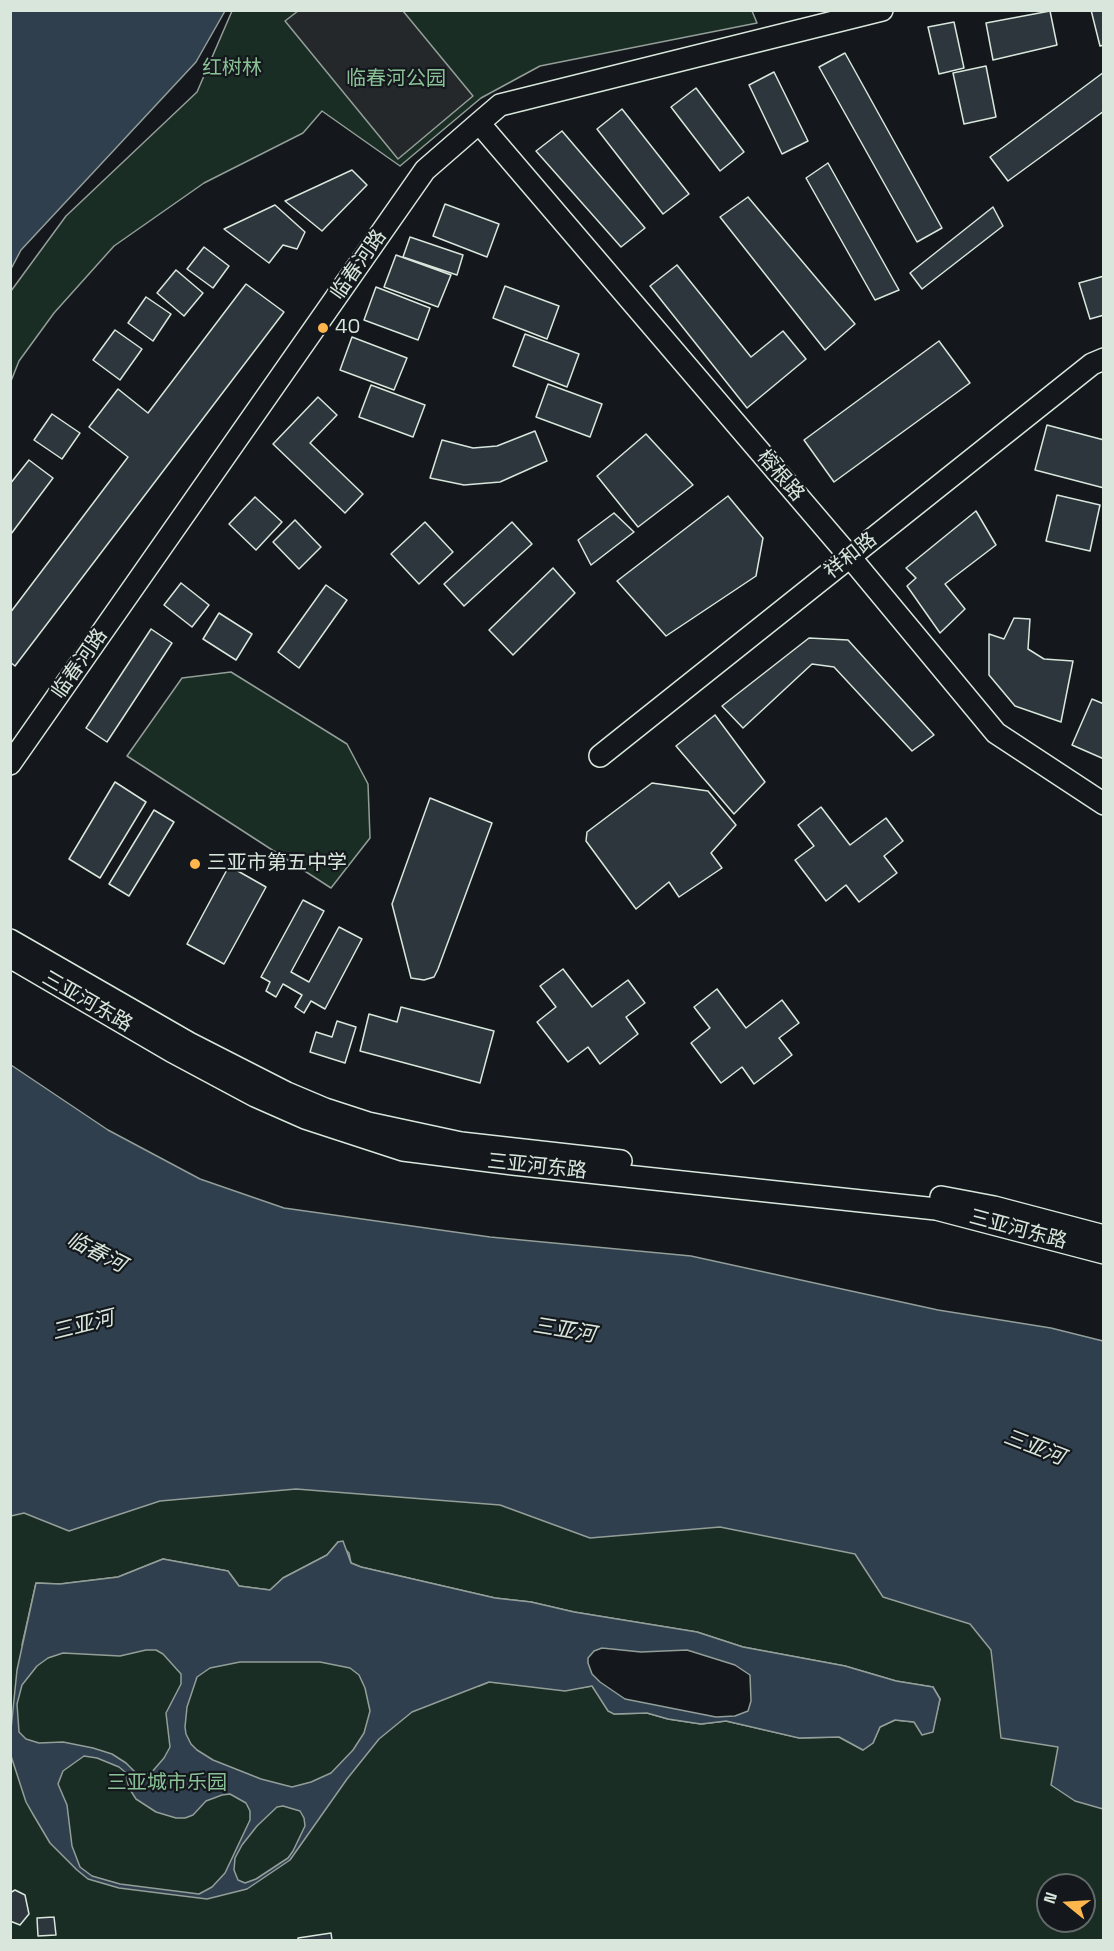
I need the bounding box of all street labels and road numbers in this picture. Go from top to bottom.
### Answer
street label: 临春河路 [326,225,392,305]
street label: 榕根路 [751,445,809,507]
street label: 祥和路 [820,528,882,584]
street label: 临春河路 [47,624,113,704]
street label: 三亚河东路 [38,967,136,1037]
street label: 三亚河东路 [486,1150,588,1184]
street label: 三亚河东路 [967,1205,1069,1255]

